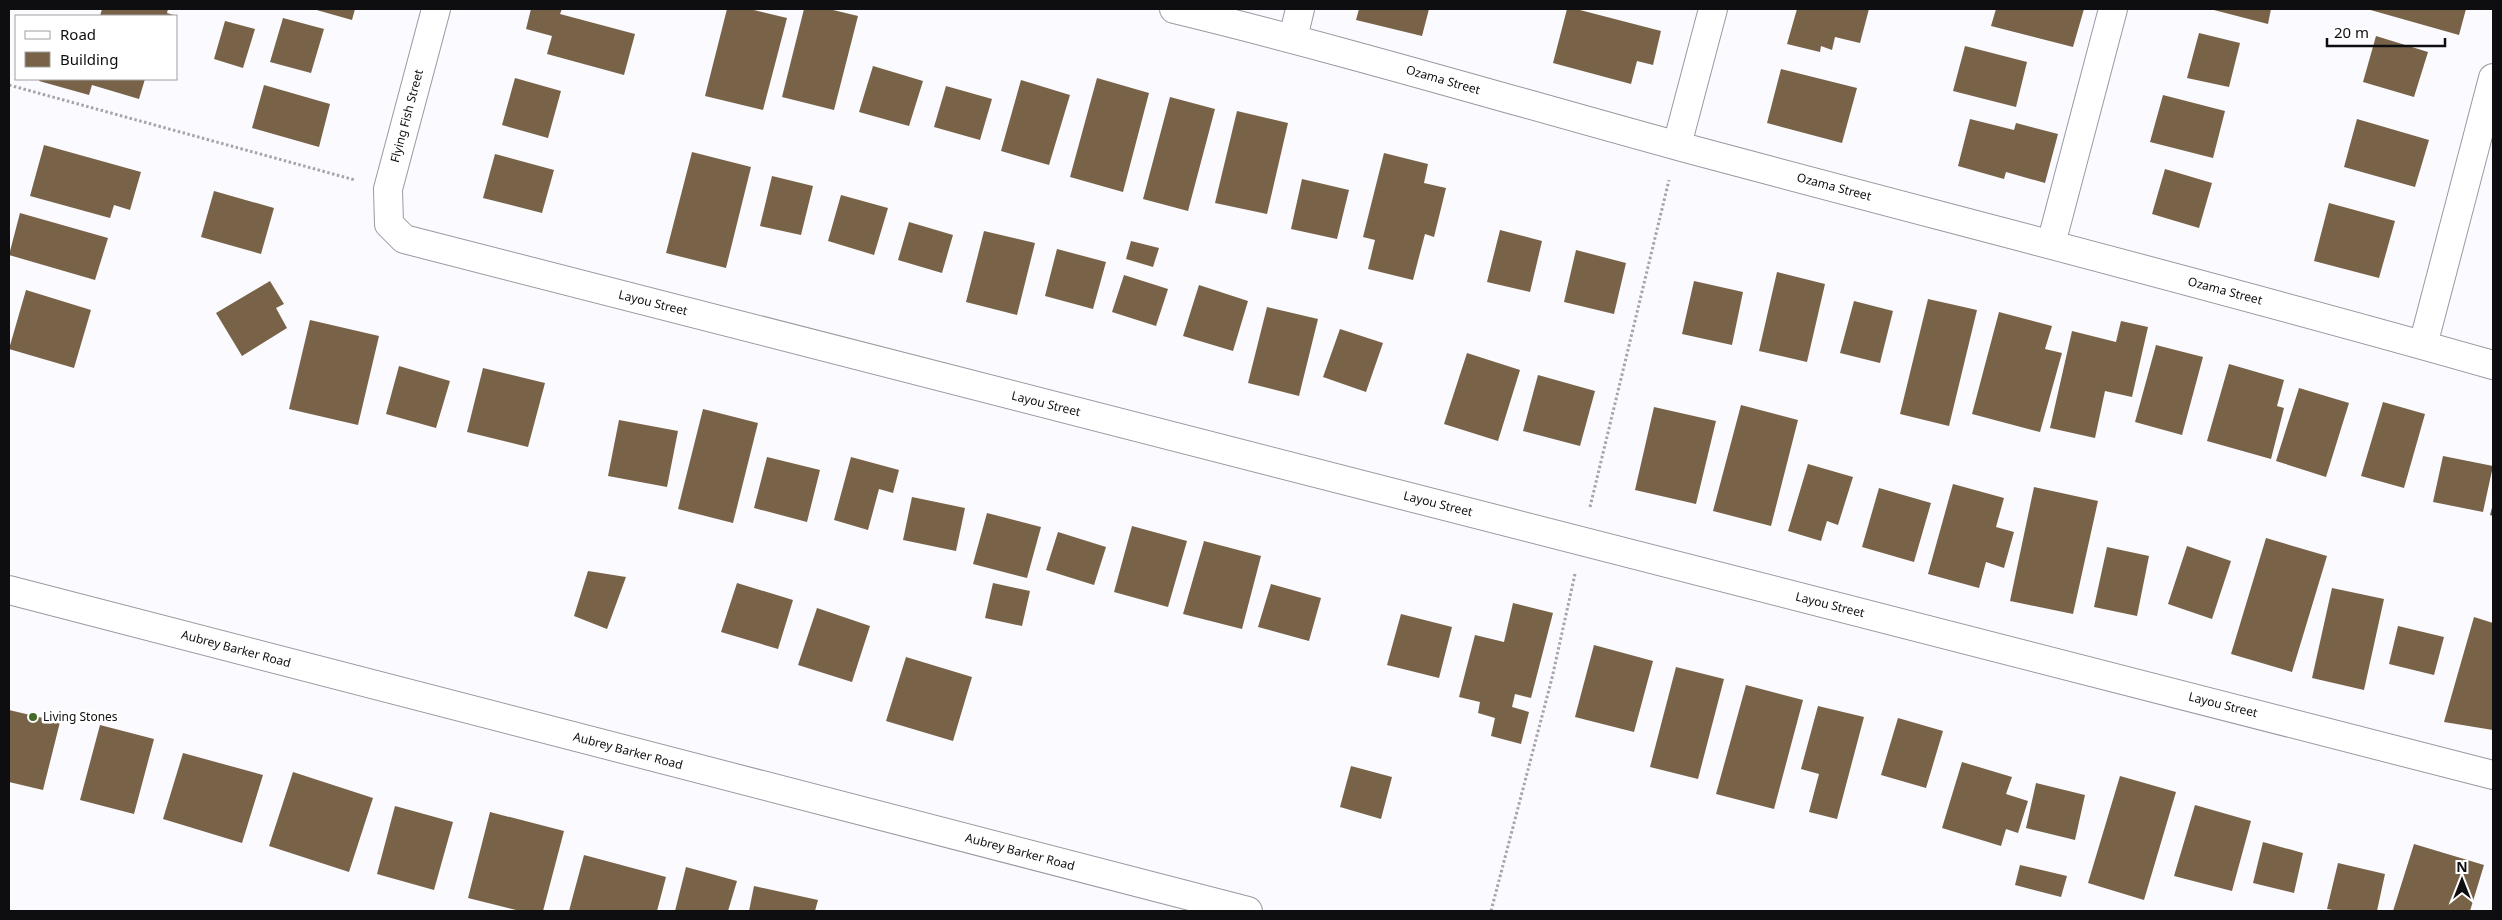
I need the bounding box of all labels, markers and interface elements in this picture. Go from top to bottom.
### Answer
legend [15,15,178,80]
scale bar [2327,15,2444,47]
text: 20 m [2334,22,2369,42]
text: Road [60,24,96,44]
text: Building [60,49,118,69]
street label: Ozama Street [1404,61,1483,98]
street label: Flying Fish Street [386,67,427,164]
street label: Ozama Street [1795,168,1874,205]
street label: Ozama Street [2186,272,2265,309]
street label: Layou Street [617,286,690,319]
street label: Layou Street [1010,387,1083,420]
street label: Layou Street [1402,487,1475,520]
street label: Layou Street [1794,588,1867,621]
street label: Aubrey Barker Road [180,626,293,671]
street label: Layou Street [2187,688,2260,721]
place label: Living Stones [43,708,118,725]
marker: Living Stones [27,711,39,723]
street label: Aubrey Barker Road [572,728,685,773]
street label: Aubrey Barker Road [964,829,1077,874]
north arrow [2437,855,2487,905]
text: N [2456,857,2468,876]

